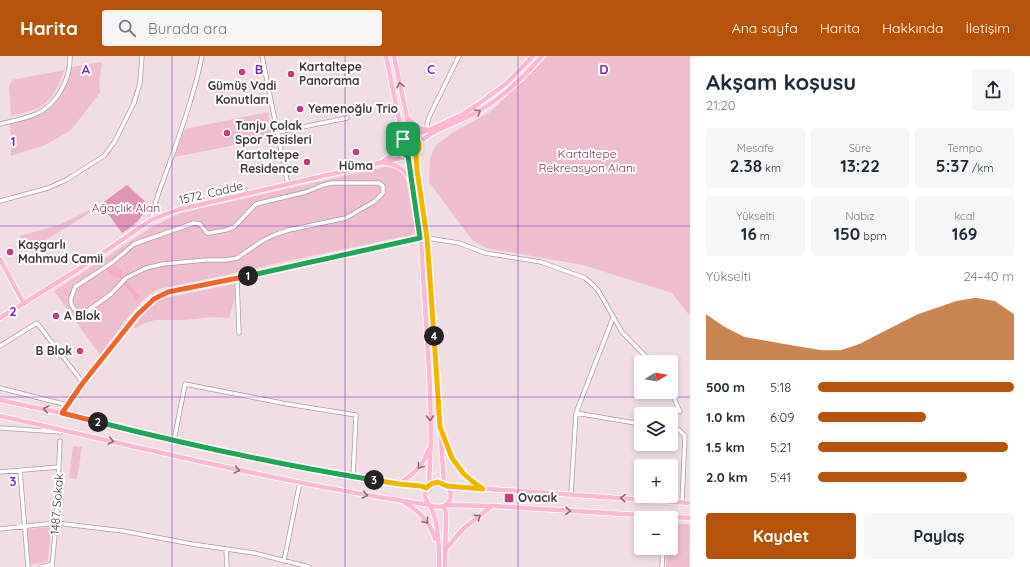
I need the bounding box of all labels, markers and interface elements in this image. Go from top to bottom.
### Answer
search box [102,10,382,46]
text: Harita [20,16,78,40]
icon: search [116,17,138,39]
text: Burada ara [148,19,227,38]
text: Ana sayfa [732,19,798,37]
text: Harita [820,19,860,37]
text: Hakkında [882,19,943,37]
text: İletişim [965,19,1010,37]
place label: Kartaltepe Panorama [299,59,362,88]
text: A [82,61,91,77]
text: B [255,61,263,77]
text: C [427,61,435,77]
text: D [599,61,609,77]
marker: Gümüş Vadi Konutları [237,67,247,77]
text: Akşam koşusu [706,68,856,96]
marker: Kartaltepe Panorama [286,69,296,79]
button: share [972,69,1014,111]
place label: Gümüş Vadi Konutları [208,78,276,107]
one-way arrow [396,82,404,88]
text: 21:20 [706,97,735,113]
place label: Yemenoğlu Trio [308,101,399,116]
marker: Yemenoğlu Trio [295,104,305,114]
one-way arrow [474,109,481,116]
place label: Tanju Çolak Spor Tesisleri [235,118,312,147]
pin [386,122,420,156]
marker: Tanju Çolak Spor Tesisleri [222,128,232,138]
icon: arrive [392,128,414,150]
text: 1 [10,133,16,149]
text: Mesafe [737,141,774,155]
text: Süre [849,141,871,155]
text: Tempo [947,141,982,155]
park label: Kartaltepe Rekreasyon Alanı [539,146,635,175]
place label: Kartaltepe Residence [236,147,299,176]
marker: Hüma [351,147,361,157]
text: 2.38 [730,155,762,176]
text: 13:22 [840,155,880,176]
text: 5:37 [936,155,969,176]
marker: Kartaltepe Residence [302,157,312,167]
place label: Hüma [339,158,373,173]
text: km [762,161,781,175]
text: /km [969,161,993,175]
street label: 1572. Cadde [177,178,245,207]
park label: Ağaçlık Alan [92,200,160,215]
text: Yükselti [736,209,774,223]
text: Nabız [846,209,874,223]
text: kcal [954,209,975,223]
text: 16 [741,223,757,244]
text: 150 [833,223,860,244]
text: 169 [952,223,977,244]
text: m [757,229,770,243]
text: bpm [860,229,887,243]
place label: Kaşgarlı Mahmud Camii [18,237,103,266]
marker: Kaşgarlı Mahmud Camii [5,247,15,257]
pin: 1 [238,266,258,286]
text: Yükselti [706,268,751,284]
text: 24–40 m [964,268,1014,284]
text: 1 [246,269,250,283]
text: 2 [9,303,17,319]
place label: A Blok [64,308,100,323]
marker: A Blok [51,311,61,321]
pin: 4 [424,326,444,346]
text: 4 [431,329,437,343]
place label: B Blok [36,343,72,358]
marker: B Blok [75,346,85,356]
north arrow [634,355,678,399]
map controls [634,355,678,555]
text: 500 m [706,379,745,395]
text: 5:18 [770,379,791,395]
one-way arrow [43,406,49,414]
button: layers [634,407,678,451]
text: 1.0 km [706,409,745,425]
text: 6:09 [770,409,794,425]
pin: 2 [88,412,108,432]
text: 2 [95,415,101,429]
one-way arrow [426,415,434,421]
one-way arrow [107,436,114,445]
text: 1.5 km [706,439,745,455]
text: 5:21 [770,439,792,455]
button: + [634,459,678,503]
one-way arrow [417,461,424,468]
one-way arrow [234,465,241,473]
text: 2.0 km [706,469,748,485]
text: 5:41 [770,469,791,485]
pin: 3 [364,470,384,490]
text: 3 [10,473,17,489]
street label: 1487. Sokak [47,473,66,535]
text: 3 [371,473,377,487]
one-way arrow [362,490,368,498]
place label: Ovacık [518,490,557,505]
marker: Ovacık [503,492,515,504]
one-way arrow [620,493,626,502]
one-way arrow [565,506,571,515]
button: − [634,511,678,555]
button: Kaydet [706,513,856,559]
button: Paylaş [864,513,1014,559]
one-way arrow [473,515,480,522]
one-way arrow [421,517,428,524]

